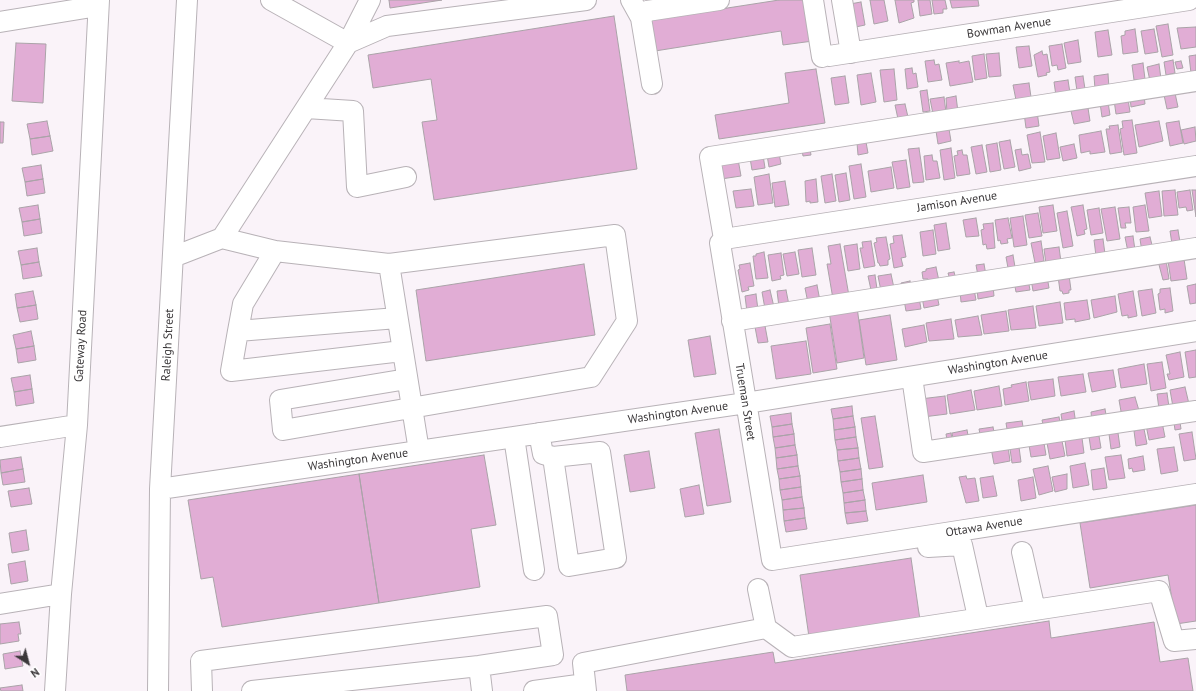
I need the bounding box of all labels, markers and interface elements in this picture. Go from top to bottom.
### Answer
street label: Bowman Avenue [966,14,1052,42]
street label: Jamison Avenue [916,189,998,215]
street label: Raleigh Street [159,308,177,382]
street label: Gateway Road [72,310,90,382]
street label: Washington Avenue [947,348,1049,378]
street label: Trueman Street [732,362,758,442]
street label: Washington Avenue [627,399,729,427]
street label: Washington Avenue [307,446,409,474]
street label: Ottawa Avenue [944,514,1024,540]
north arrow [8,643,48,683]
text: N [28,665,42,680]

